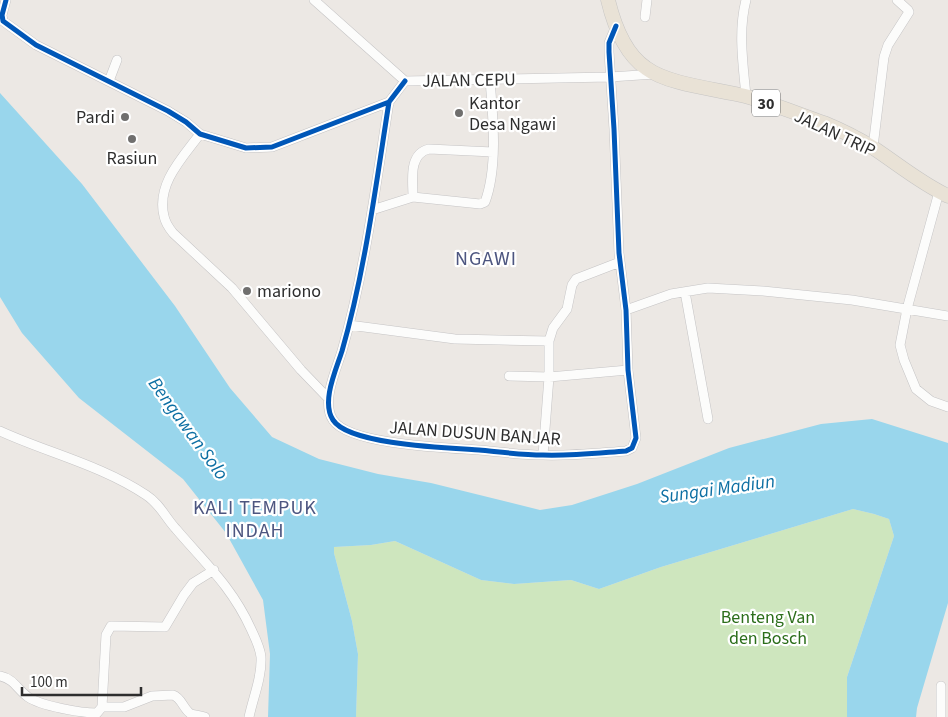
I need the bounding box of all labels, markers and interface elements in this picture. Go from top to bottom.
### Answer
street label: JALAN CEPU [422,67,516,94]
road number: 30 [752,90,780,116]
place label: Kantor Desa Ngawi [469,91,556,137]
street label: JALAN TRIP [790,104,880,163]
place label: Pardi [76,105,115,130]
marker: Kantor Desa Ngawi [453,107,465,119]
marker: Pardi [119,111,131,123]
marker: Rasiun [126,133,138,145]
place label: Rasiun [107,146,157,171]
district label: NGAWI [455,245,517,273]
place label: mariono [257,279,321,304]
marker: mariono [241,285,253,297]
water label: Bengawan Solo [141,372,235,486]
street label: JALAN DUSUN BANJAR [388,415,562,452]
water label: Sungai Madiun [658,468,777,511]
district label: KALI TEMPUK INDAH [193,494,317,545]
park label: Benteng Van den Bosch [721,605,815,651]
scale bar [22,664,141,696]
text: 100 m [30,672,68,693]

